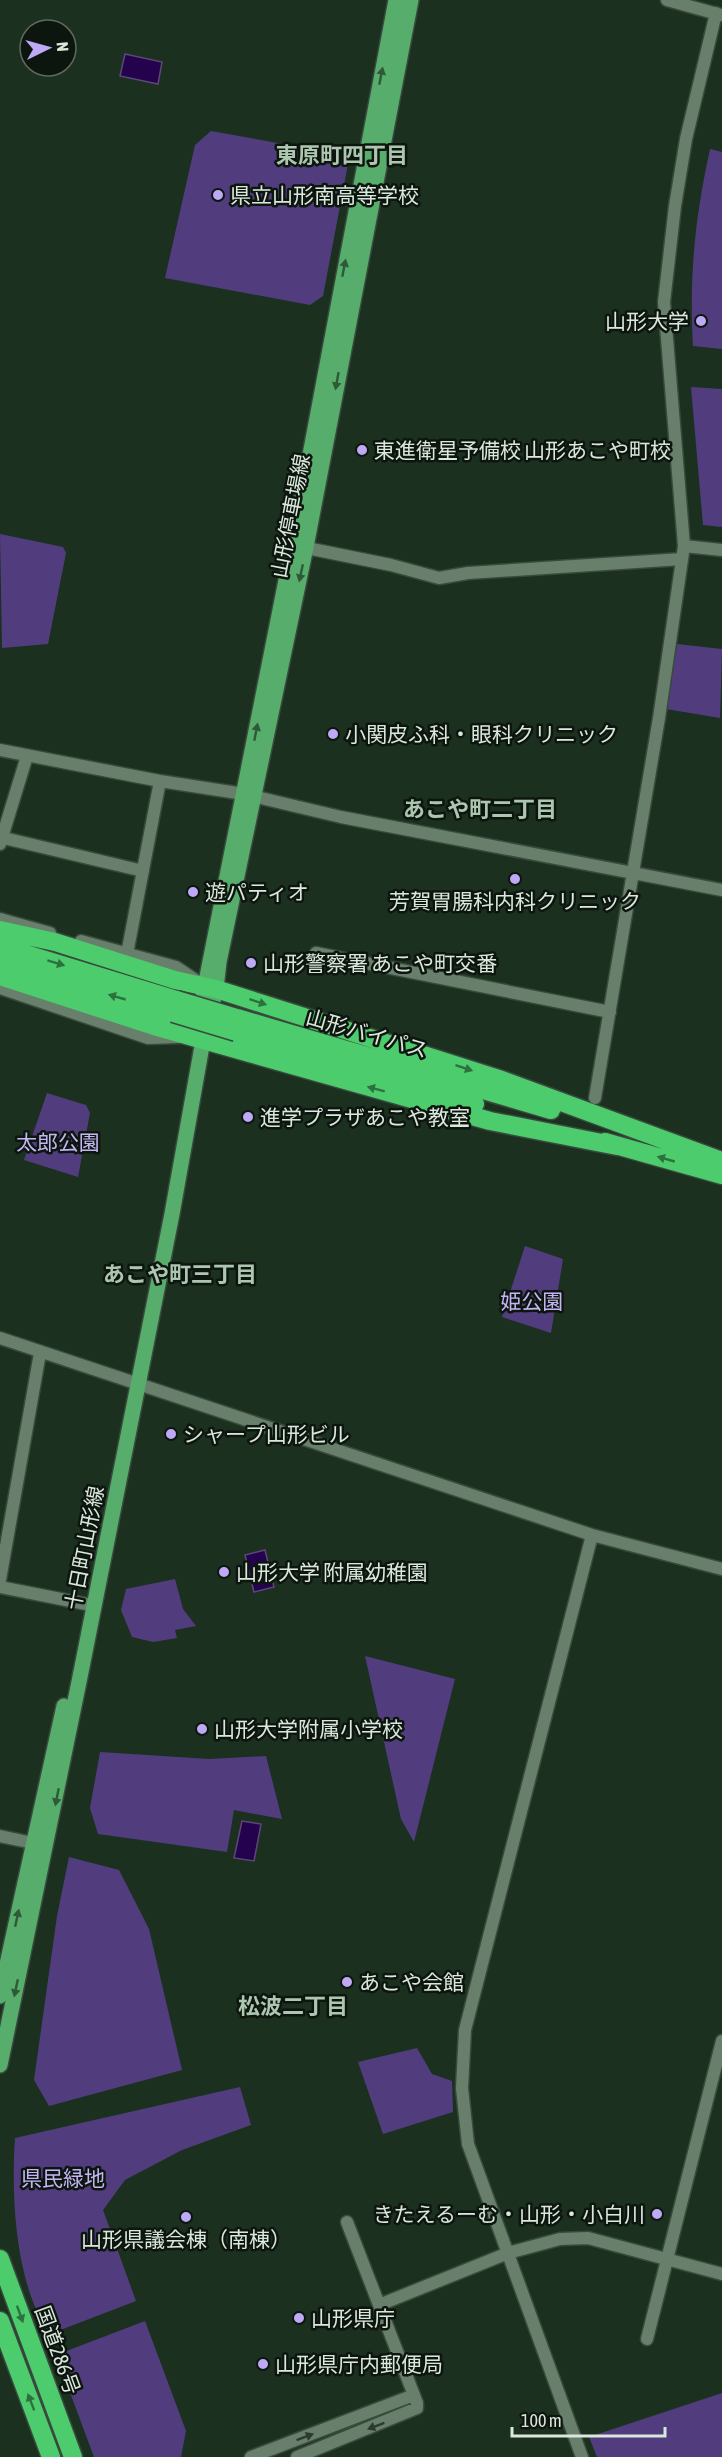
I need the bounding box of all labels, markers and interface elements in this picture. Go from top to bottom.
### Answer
north arrow [18,18,78,78]
text: N [54,41,72,52]
one-way arrow [377,67,386,86]
district label: 東原町四丁目 [276,142,408,168]
place label: 県立山形南高等学校 [230,183,419,207]
marker: 県立山形南高等学校 [211,188,225,202]
one-way arrow [340,258,349,277]
place label: 山形大学 [605,309,689,333]
marker: 山形大学 [694,314,708,328]
one-way arrow [332,372,341,391]
place label: 東進衛星予備校 山形あこや町校 [374,438,671,462]
marker: 東進衛星予備校 山形あこや町校 [355,443,369,457]
street label: 山形停車場線 [266,452,314,580]
one-way arrow [296,564,305,583]
place label: 小関皮ふ科・眼科クリニック [345,722,618,746]
one-way arrow [252,723,261,742]
marker: 小関皮ふ科・眼科クリニック [326,727,340,741]
district label: あこや町二丁目 [403,796,557,822]
marker: 芳賀胃腸科内科クリニック [508,872,522,886]
place label: 遊パティオ [205,880,309,904]
marker: 遊パティオ [186,885,200,899]
place label: 芳賀胃腸科内科クリニック [389,889,641,913]
place label: 山形警察署 あこや町交番 [263,951,497,975]
marker: 山形警察署 あこや町交番 [244,956,258,970]
one-way arrow [47,959,65,968]
one-way arrow [108,992,126,1001]
one-way arrow [249,998,267,1008]
street label: 山形バイパス [303,1004,431,1062]
one-way arrow [455,1064,473,1073]
one-way arrow [367,1084,385,1094]
place label: 進学プラザあこや教室 [260,1105,470,1129]
marker: 進学プラザあこや教室 [241,1110,255,1124]
park label: 太郎公園 [16,1130,100,1154]
one-way arrow [657,1154,675,1163]
district label: あこや町三丁目 [103,1261,257,1287]
park label: 姫公園 [501,1289,564,1313]
place label: シャープ山形ビル [183,1422,350,1446]
marker: シャープ山形ビル [164,1427,178,1441]
street label: 十日町山形線 [60,1484,108,1612]
place label: 山形大学 附属幼稚園 [236,1560,428,1584]
marker: 山形大学 附属幼稚園 [217,1565,231,1579]
place label: 山形大学附属小学校 [214,1717,403,1741]
marker: 山形大学附属小学校 [195,1722,209,1736]
one-way arrow [51,1788,61,1807]
one-way arrow [13,1909,22,1928]
place label: あこや会館 [359,1970,464,1994]
marker: あこや会館 [340,1975,354,1989]
one-way arrow [11,1979,21,1997]
district label: 松波二丁目 [238,1993,348,2019]
park label: 県民緑地 [21,2166,105,2190]
place label: きたえるーむ・山形・小白川 [373,2202,645,2226]
marker: きたえるーむ・山形・小白川 [650,2207,664,2221]
marker: 山形県議会棟（南棟） [179,2210,193,2224]
place label: 山形県議会棟（南棟） [81,2227,291,2251]
street label: 国道286号 [31,2302,85,2398]
one-way arrow [16,2305,26,2323]
place label: 山形県庁 [311,2306,395,2330]
marker: 山形県庁 [292,2311,306,2325]
place label: 山形県庁内郵便局 [275,2352,443,2376]
marker: 山形県庁内郵便局 [256,2357,270,2371]
one-way arrow [25,2393,35,2411]
scale bar [512,2400,665,2438]
text: 100 m [521,2410,562,2431]
one-way arrow [367,2422,385,2431]
one-way arrow [297,2431,315,2441]

